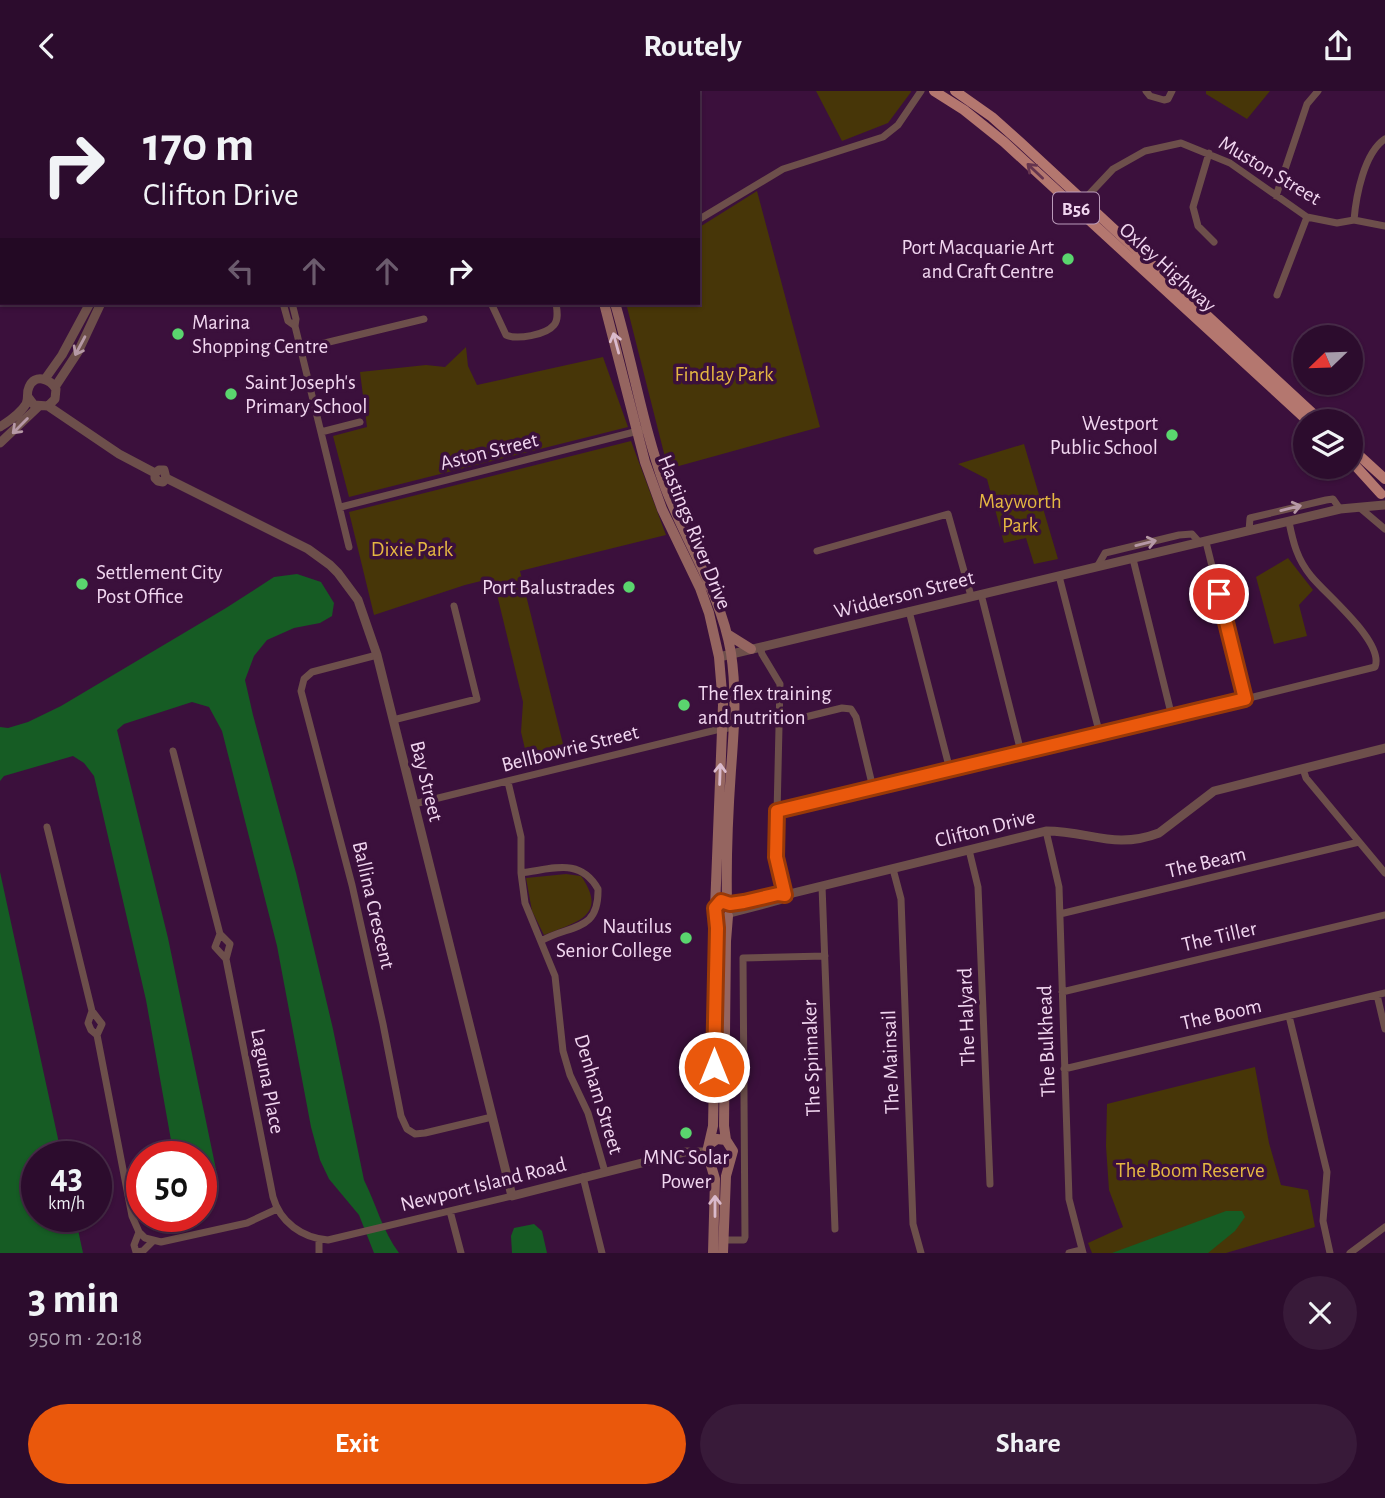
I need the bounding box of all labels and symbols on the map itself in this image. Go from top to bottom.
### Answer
street label: Muston Street [1215,132,1325,209]
one-way arrow [1026,163,1044,179]
road number: B56 [1053,193,1099,223]
street label: Oxley Highway [1115,219,1220,316]
place label: Port Macquarie Art and Craft Centre [901,237,1054,282]
marker: Port Macquarie Art and Craft Centre [1060,251,1076,267]
place label: Marina Shopping Centre [192,312,328,357]
north arrow [1293,325,1363,395]
marker: Marina Shopping Centre [170,326,186,342]
one-way arrow [609,332,622,355]
one-way arrow [73,335,86,356]
park label: Findlay Park [674,364,774,385]
place label: Saint Joseph's Primary School [245,372,368,417]
marker: Saint Joseph's Primary School [223,386,239,402]
place label: Westport Public School [1050,413,1158,458]
one-way arrow [11,417,28,434]
marker: Westport Public School [1164,427,1180,443]
street label: Aston Street [438,429,541,474]
street label: Hastings River Drive [654,452,735,612]
park label: Mayworth Park [978,491,1062,536]
one-way arrow [1279,501,1302,514]
one-way arrow [1134,536,1157,549]
park label: Dixie Park [371,539,454,560]
place label: Settlement City Post Office [96,562,223,607]
pin [1189,564,1249,624]
street label: Widderson Street [832,567,977,622]
marker: Settlement City Post Office [74,576,90,592]
place label: Port Balustrades [482,577,615,598]
marker: Port Balustrades [621,579,637,595]
place label: The flex training and nutrition [698,683,832,728]
marker: The flex training and nutrition [676,697,692,713]
street label: Bellbowrie Street [499,721,641,776]
street label: Bay Street [406,739,447,824]
one-way arrow [714,763,727,786]
street label: Clifton Drive [933,806,1037,851]
street label: Ballina Crescent [349,839,398,971]
street label: The Beam [1164,843,1248,882]
place label: Nautilus Senior College [556,916,672,961]
street label: The Tiller [1180,918,1259,955]
marker: Nautilus Senior College [678,930,694,946]
street label: The Halyard [954,967,979,1067]
street label: The Bulkhead [1034,985,1059,1097]
street label: The Boom [1179,995,1264,1034]
street label: The Spinnaker [799,999,824,1117]
street label: The Mainsail [878,1010,903,1114]
street label: Laguna Place [247,1027,288,1135]
position arrow [677,1030,751,1104]
street label: Denham Street [570,1032,627,1157]
marker: MNC Solar Power [678,1125,694,1141]
speed limit sign: 50 [126,1141,217,1232]
place label: MNC Solar Power [643,1147,729,1192]
street label: Newport Island Road [398,1154,568,1215]
park label: The Boom Reserve [1115,1160,1265,1181]
one-way arrow [708,1195,722,1218]

